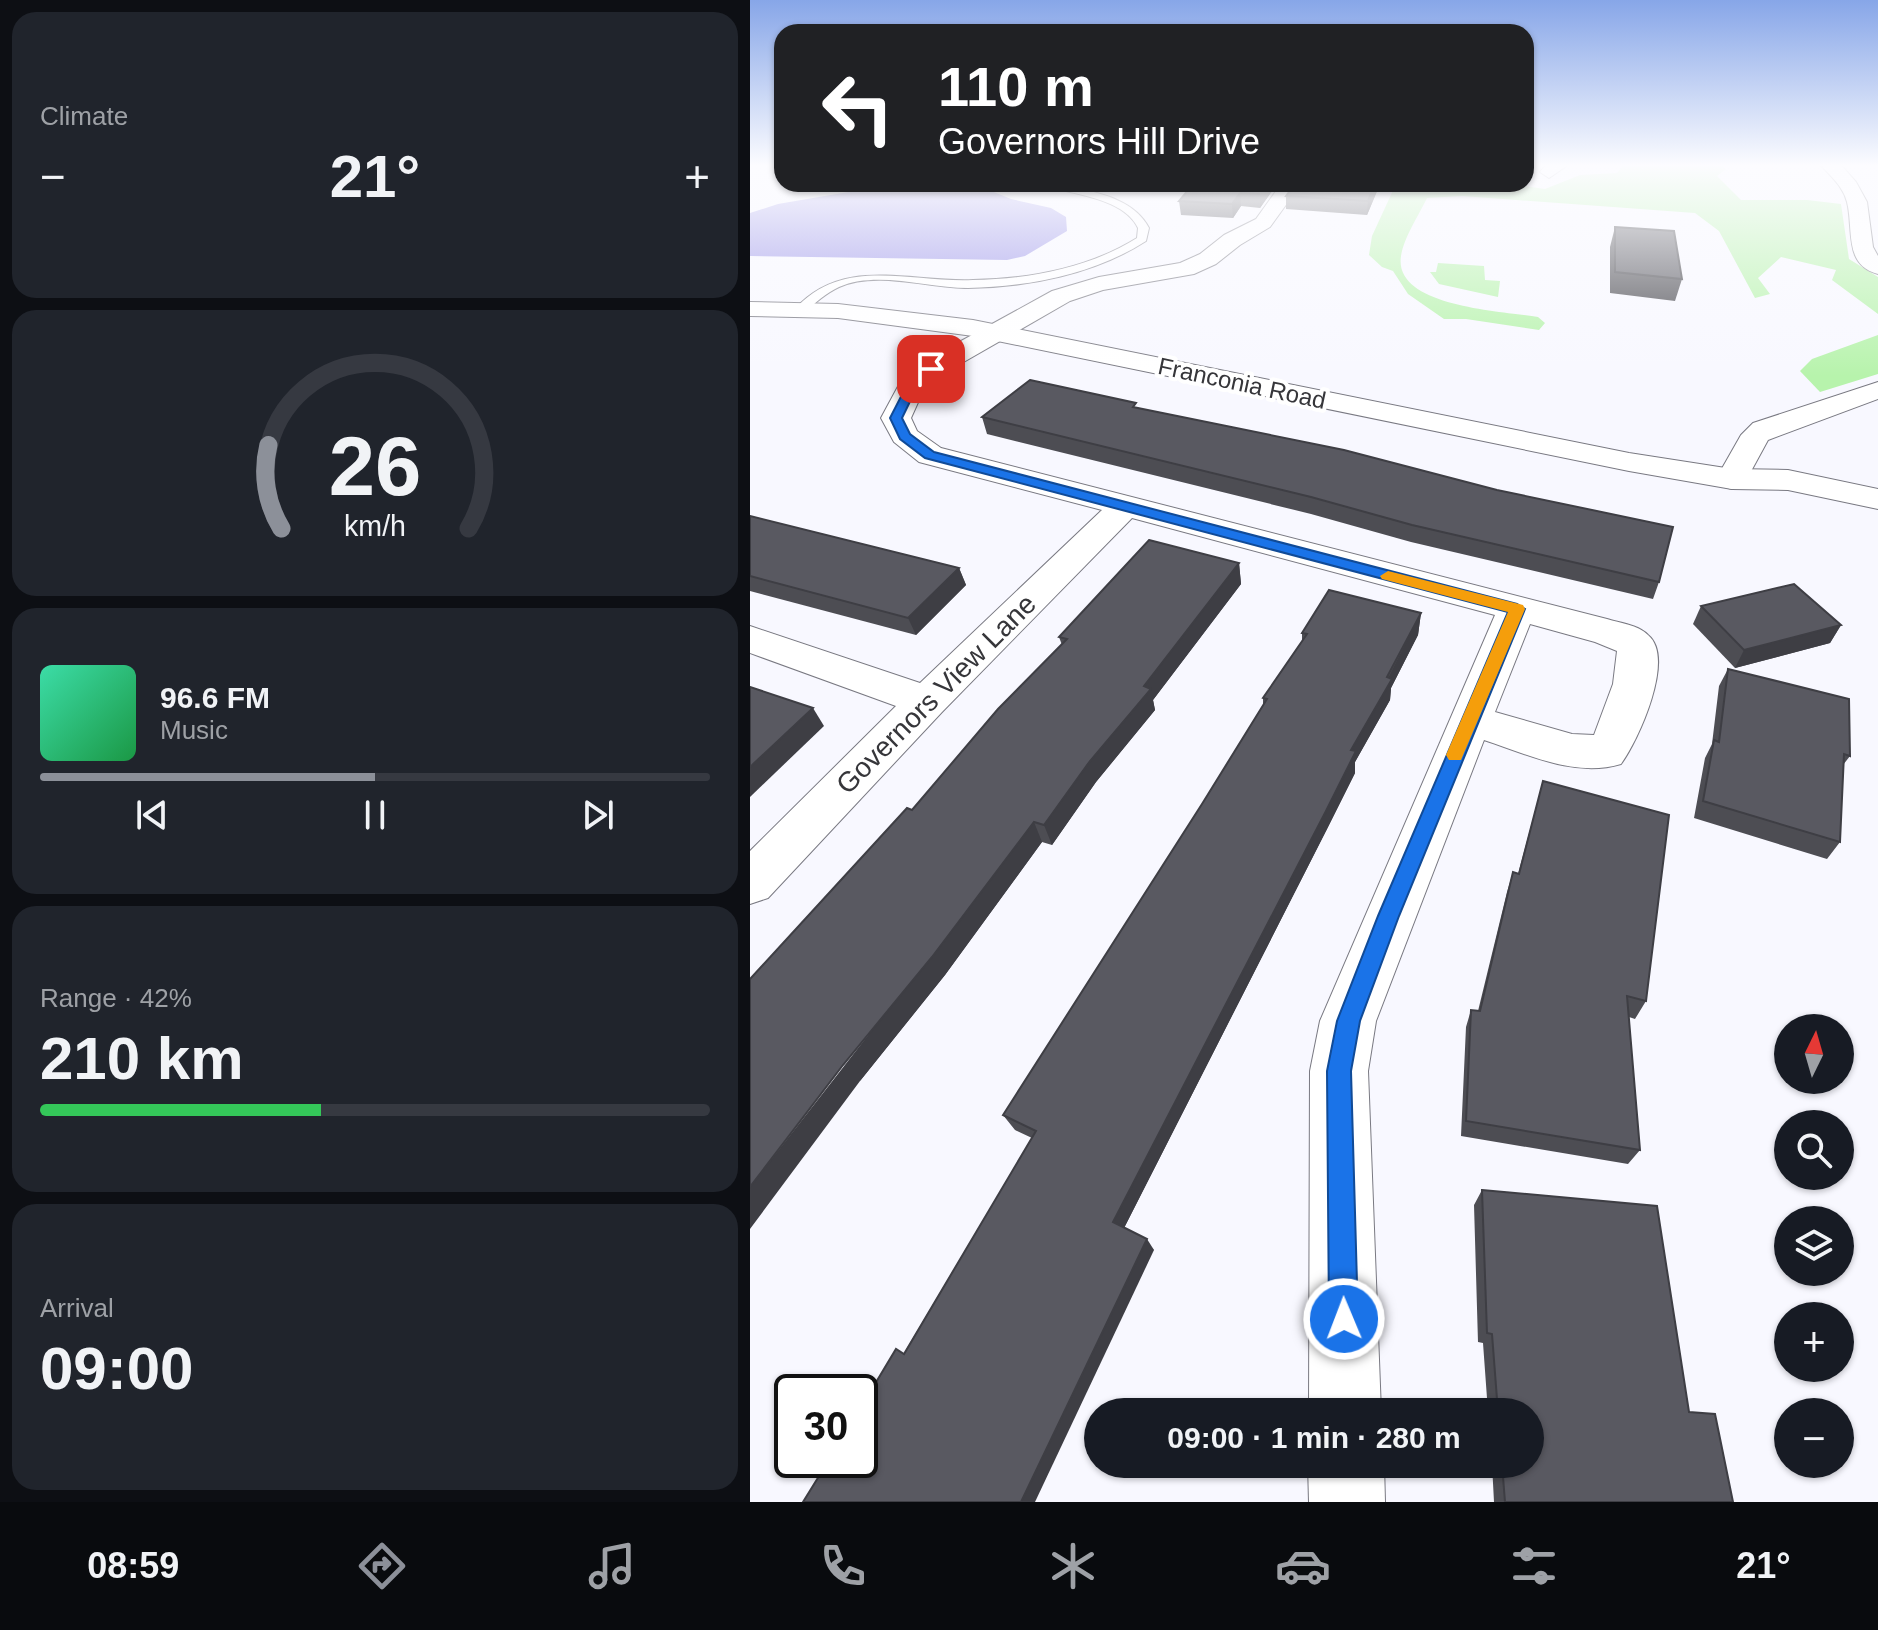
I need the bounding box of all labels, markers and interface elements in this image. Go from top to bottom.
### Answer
text: 110 m [938,55,1094,118]
icon: left [806,56,910,160]
text: Climate [40,101,128,131]
text: Governors Hill Drive [938,121,1260,162]
text: 21° [330,143,420,210]
text: − [40,152,66,201]
text: + [684,152,710,201]
pin [897,335,965,403]
icon: arrive [909,347,953,391]
street label: Franconia Road [1156,352,1328,414]
text: 26 [329,420,421,513]
text: km/h [344,510,406,542]
street label: Governors View Lane [830,588,1042,800]
text: 96.6 FM [160,681,270,714]
text: Music [160,715,228,745]
icon: previous [130,793,174,837]
icon: pause [353,793,397,837]
icon: next [576,793,620,837]
text: Range · 42% [40,983,192,1013]
north arrow [1774,1014,1854,1094]
map controls [1774,1014,1854,1478]
text: 210 km [40,1025,244,1092]
button: search [1774,1110,1854,1190]
button: layers [1774,1206,1854,1286]
position arrow [1302,1277,1386,1361]
text: Arrival [40,1293,114,1323]
button: + [1774,1302,1854,1382]
text: 09:00 [40,1335,193,1402]
speed limit sign: 30 [774,1374,878,1478]
button: − [1774,1398,1854,1478]
text: 09:00 · 1 min · 280 m [1167,1421,1461,1454]
icon: directions [354,1538,410,1594]
icon: music [584,1538,640,1594]
icon: phone [815,1538,871,1594]
icon: climate [1045,1538,1101,1594]
icon: car [1275,1538,1331,1594]
icon: filters [1506,1538,1562,1594]
text: 08:59 [87,1545,179,1586]
text: 21° [1736,1545,1791,1586]

